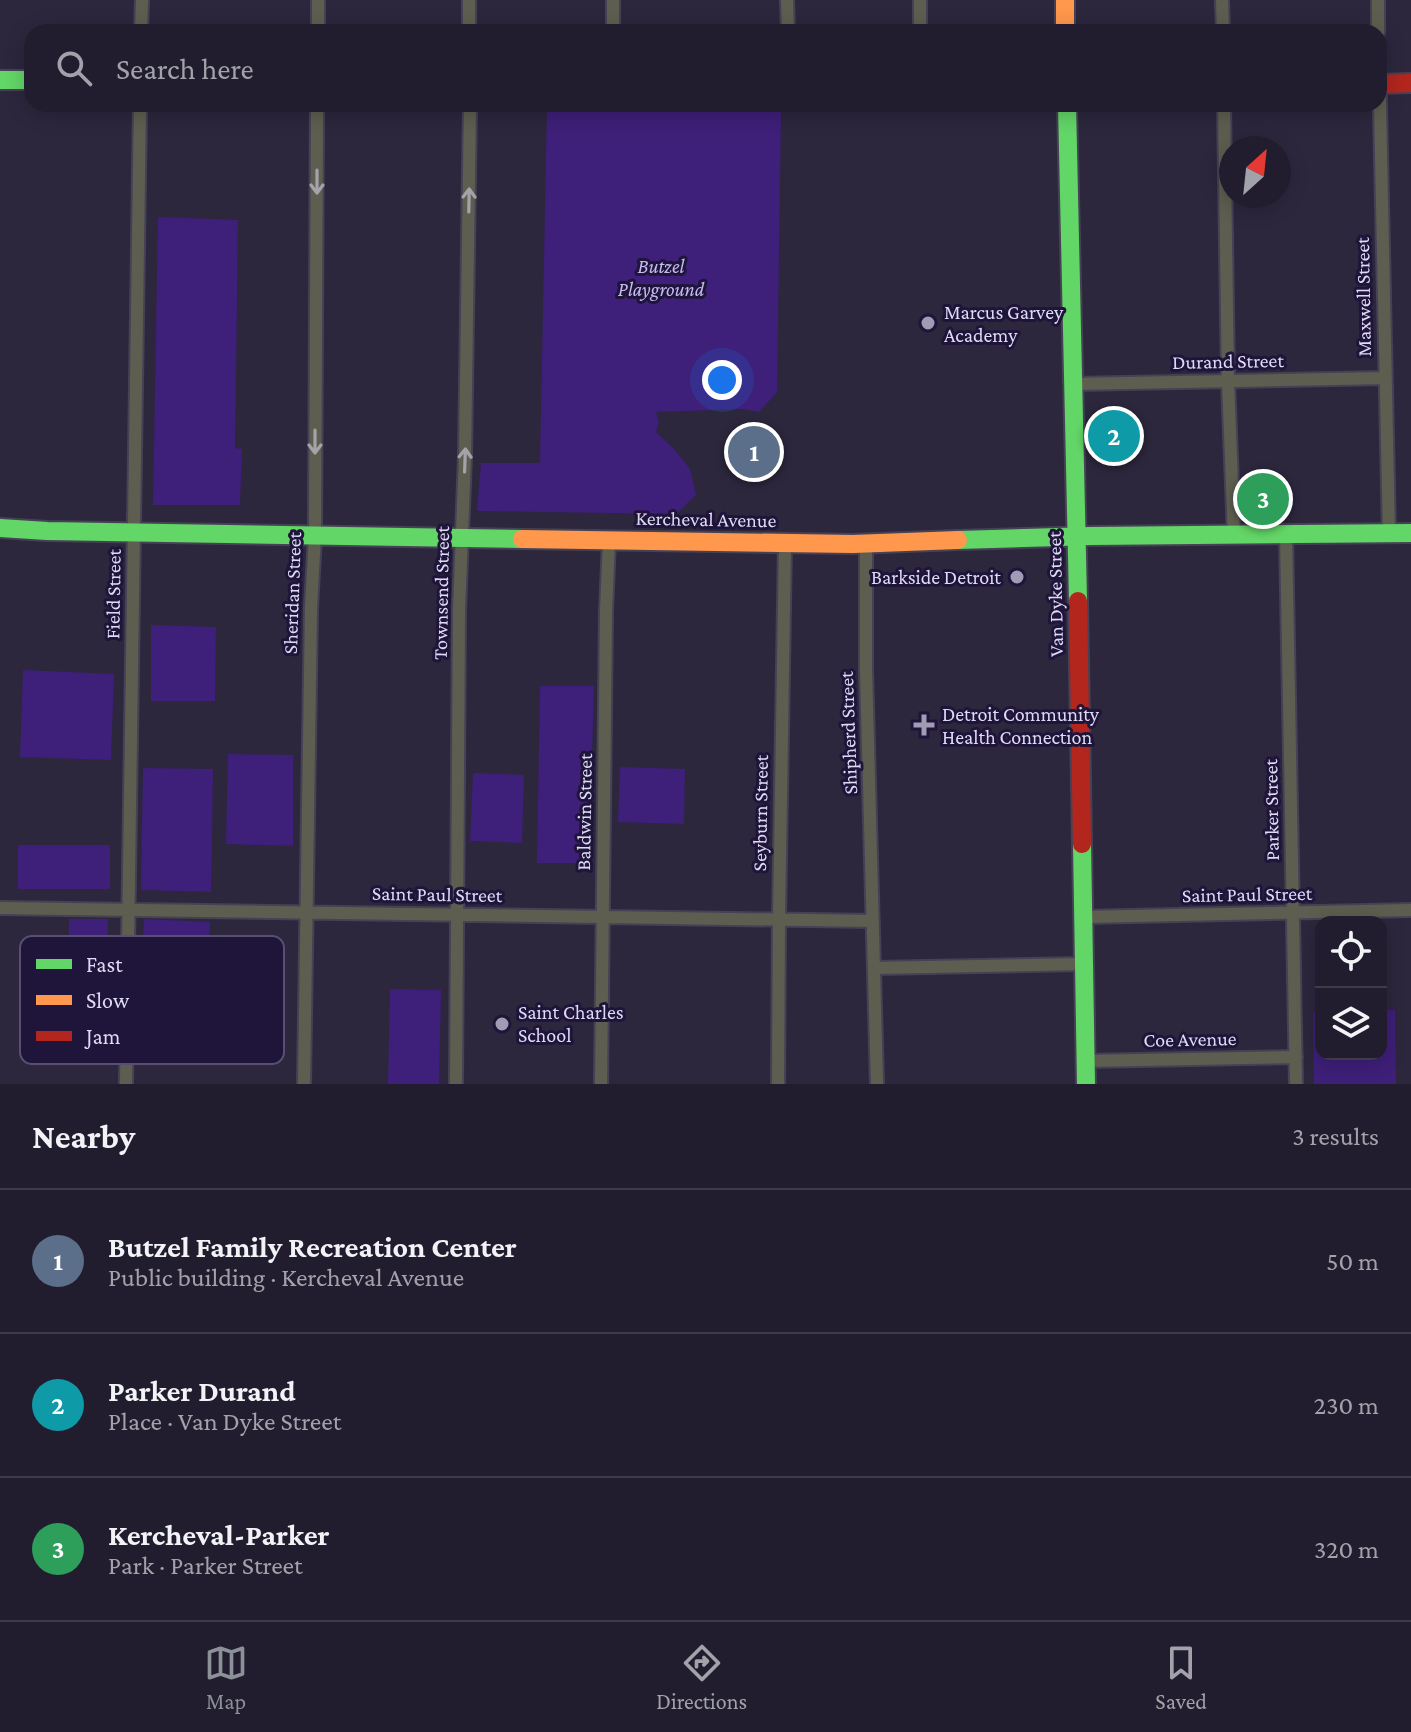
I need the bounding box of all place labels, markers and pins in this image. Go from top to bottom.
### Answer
place label: Marcus Garvey Academy [944,301,1064,347]
marker: Marcus Garvey Academy [919,314,937,332]
pin: 2 [1088,406,1140,466]
pin: 1 [728,422,780,482]
pin: 3 [1237,469,1289,529]
place label: Barkside Detroit [871,566,1001,588]
marker: Barkside Detroit [1008,568,1026,586]
place label: Detroit Community Health Connection [942,703,1100,748]
marker: Detroit Community Health Connection [913,714,935,736]
place label: Saint Charles School [518,1001,624,1046]
marker: Saint Charles School [493,1015,511,1033]

